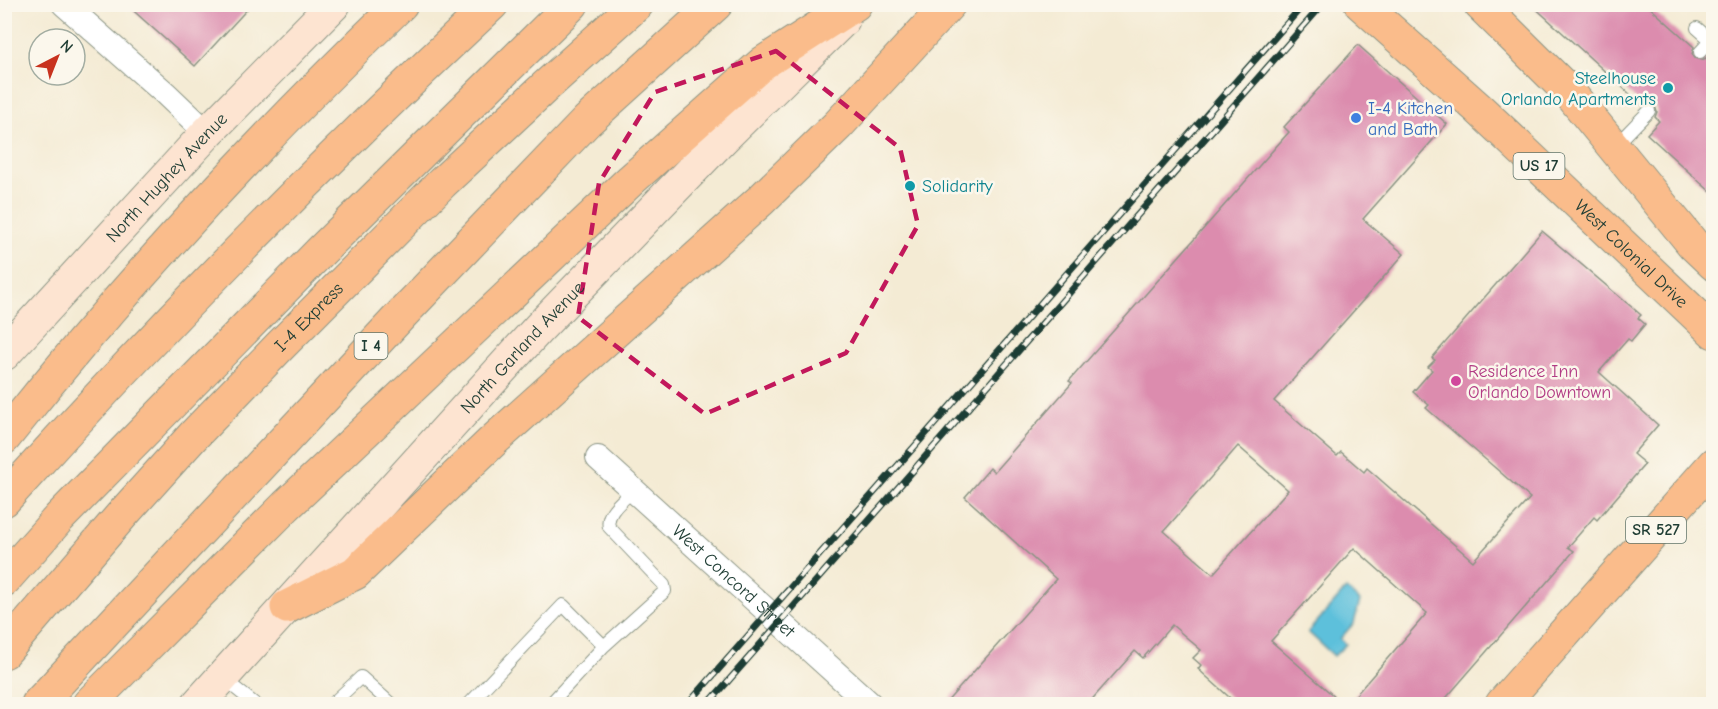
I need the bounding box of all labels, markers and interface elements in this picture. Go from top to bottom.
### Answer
north arrow [27,27,87,87]
text: N [56,36,76,57]
place label: Steelhouse Orlando Apartments [1501,68,1656,110]
marker: Steelhouse Orlando Apartments [1661,81,1675,95]
place label: I-4 Kitchen and Bath [1368,98,1453,140]
street label: North Hughey Avenue [102,108,232,246]
marker: I-4 Kitchen and Bath [1349,111,1363,125]
road number: US 17 [1514,153,1564,179]
place label: Solidarity [922,176,994,197]
marker: Solidarity [903,179,917,193]
street label: West Colonial Drive [1570,195,1692,312]
street label: North Garland Avenue [456,277,589,418]
street label: I-4 Express [270,278,348,356]
road number: I 4 [354,333,388,359]
place label: Residence Inn Orlando Downtown [1468,361,1611,403]
marker: Residence Inn Orlando Downtown [1449,374,1463,388]
road number: SR 527 [1626,517,1686,543]
street label: West Concord Street [668,520,800,642]

